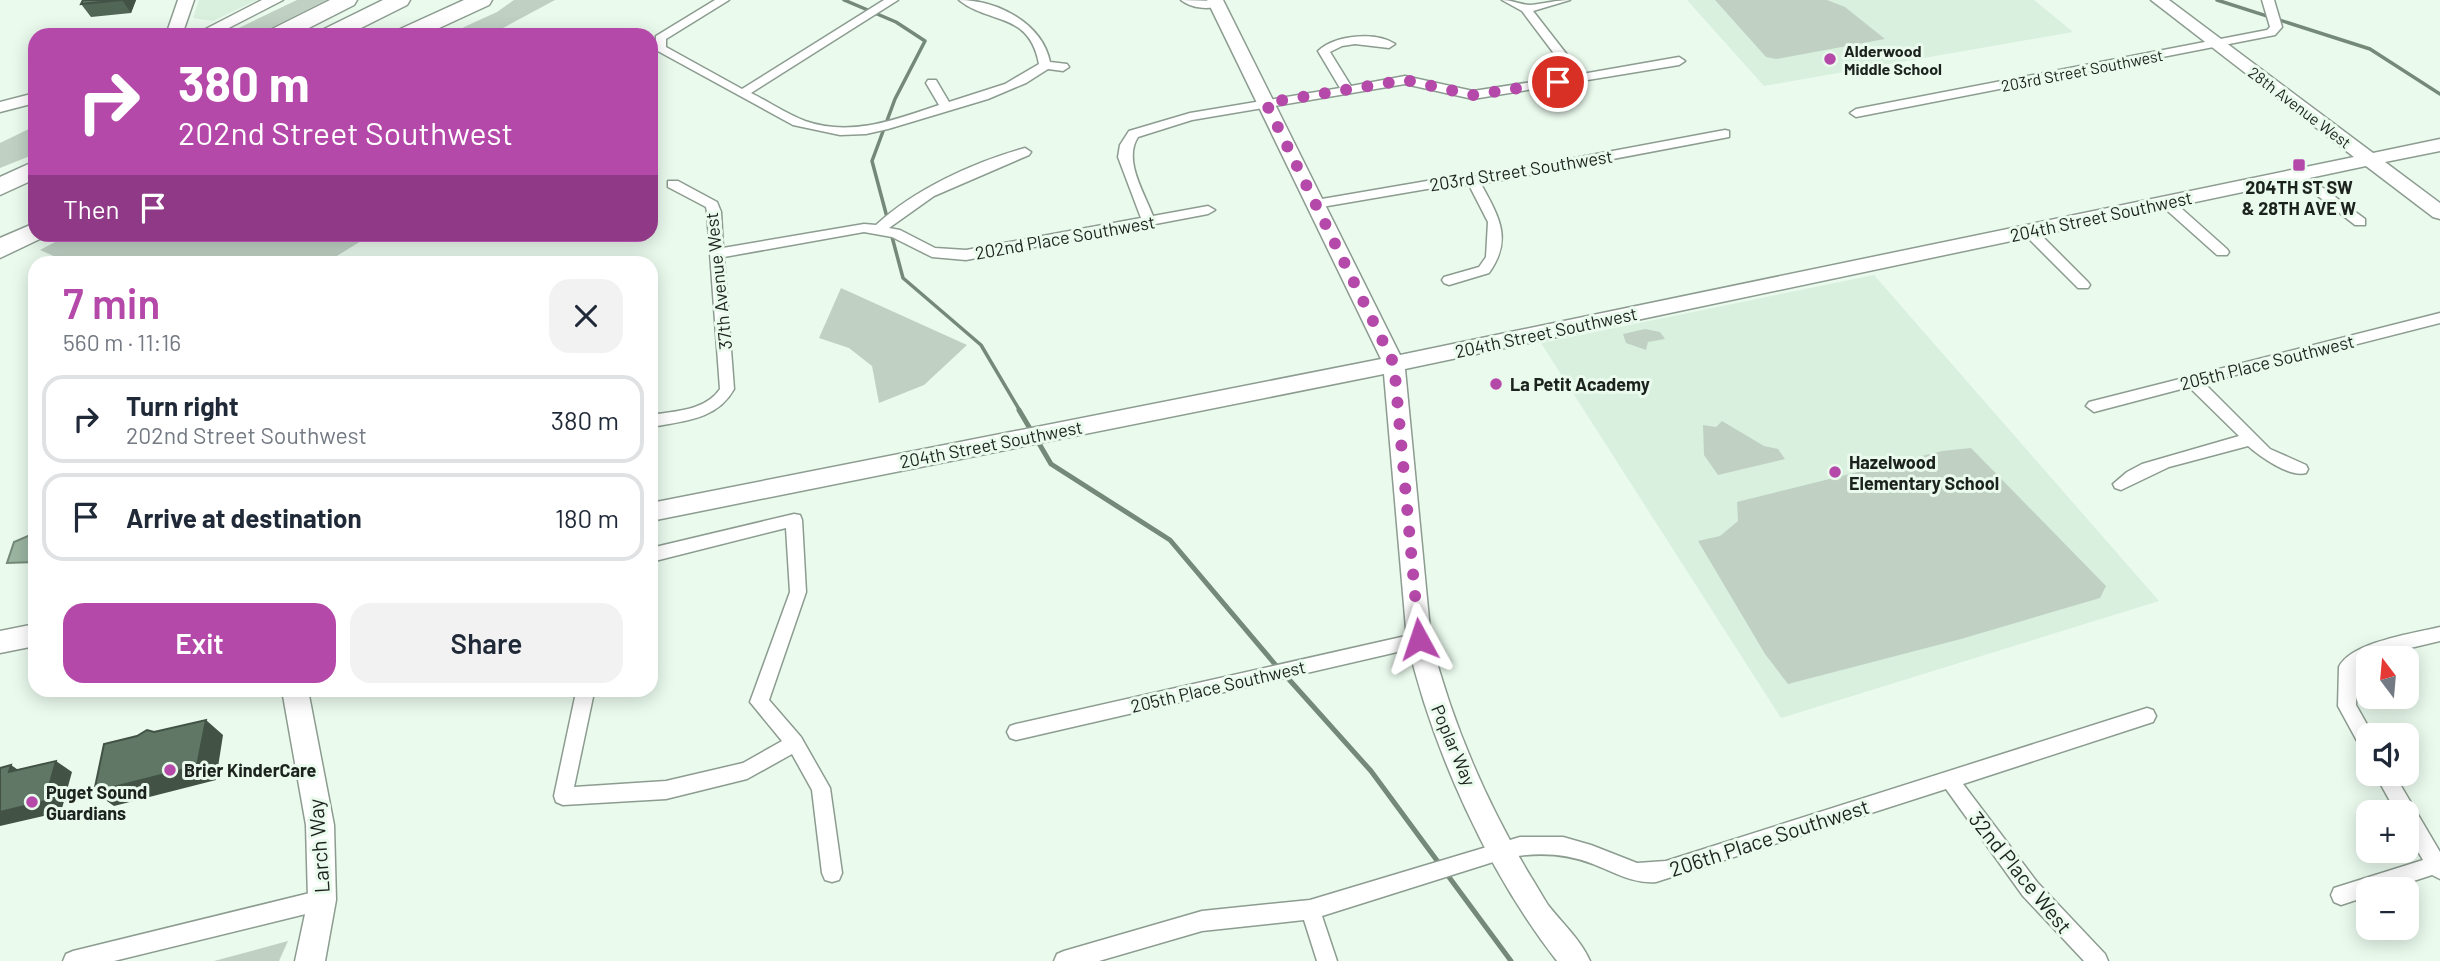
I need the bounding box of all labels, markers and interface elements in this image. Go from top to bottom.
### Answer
place label: Alderwood Middle School [1844,41,1942,78]
street label: 203rd Street Southwest [1999,45,2165,95]
marker: Alderwood Middle School [1822,51,1838,67]
pin [1528,52,1588,112]
text: 380 m [178,53,310,112]
icon: right [63,56,154,147]
street label: 28th Avenue West [2245,62,2355,152]
icon: arrive [1539,63,1577,101]
text: 202nd Street Southwest [178,113,513,151]
street label: 203rd Street Southwest [1428,145,1614,195]
marker: 204TH ST SW & 28TH AVE W [2291,157,2307,173]
place label: 204TH ST SW & 28TH AVE W [2242,176,2356,219]
street label: 204th Street Southwest [2008,186,2194,246]
icon: arrive [134,189,172,227]
text: Then [63,193,120,224]
street label: 202nd Place Southwest [973,210,1157,264]
street label: 37th Avenue West [700,211,736,351]
text: 7 min [63,277,160,327]
button: close [549,279,623,353]
street label: 204th Street Southwest [1453,302,1639,362]
text: 560 m · 11:16 [63,328,181,356]
street label: 205th Place Southwest [2178,330,2356,394]
place label: La Petit Academy [1510,373,1650,395]
marker: La Petit Academy [1488,376,1504,392]
text: Turn right [126,390,239,421]
icon: right [67,400,105,438]
text: 380 m [551,404,619,435]
street label: 204th Street Southwest [898,415,1084,473]
text: 202nd Street Southwest [126,421,367,449]
place label: Hazelwood Elementary School [1849,451,1999,494]
marker: Hazelwood Elementary School [1827,464,1843,480]
icon: arrive [67,498,105,536]
text: Arrive at destination [126,502,362,533]
text: 180 m [555,502,619,533]
position arrow [1382,602,1456,676]
button: Exit [63,603,336,683]
button: Share [350,603,623,683]
north arrow [2356,646,2418,709]
map controls [2356,646,2419,940]
street label: 205th Place Southwest [1128,655,1308,717]
street label: Poplar Way [1427,701,1481,789]
button: sound [2356,723,2419,786]
place label: Brier KinderCare [184,759,317,781]
marker: Brier KinderCare [162,762,178,778]
place label: Puget Sound Guardians [46,781,147,824]
street label: 206th Place Southwest [1666,793,1872,881]
marker: Puget Sound Guardians [24,794,40,810]
street label: Larch Way [302,798,334,894]
button: + [2356,800,2419,863]
street label: 32nd Place West [1964,806,2078,938]
button: − [2356,877,2419,940]

